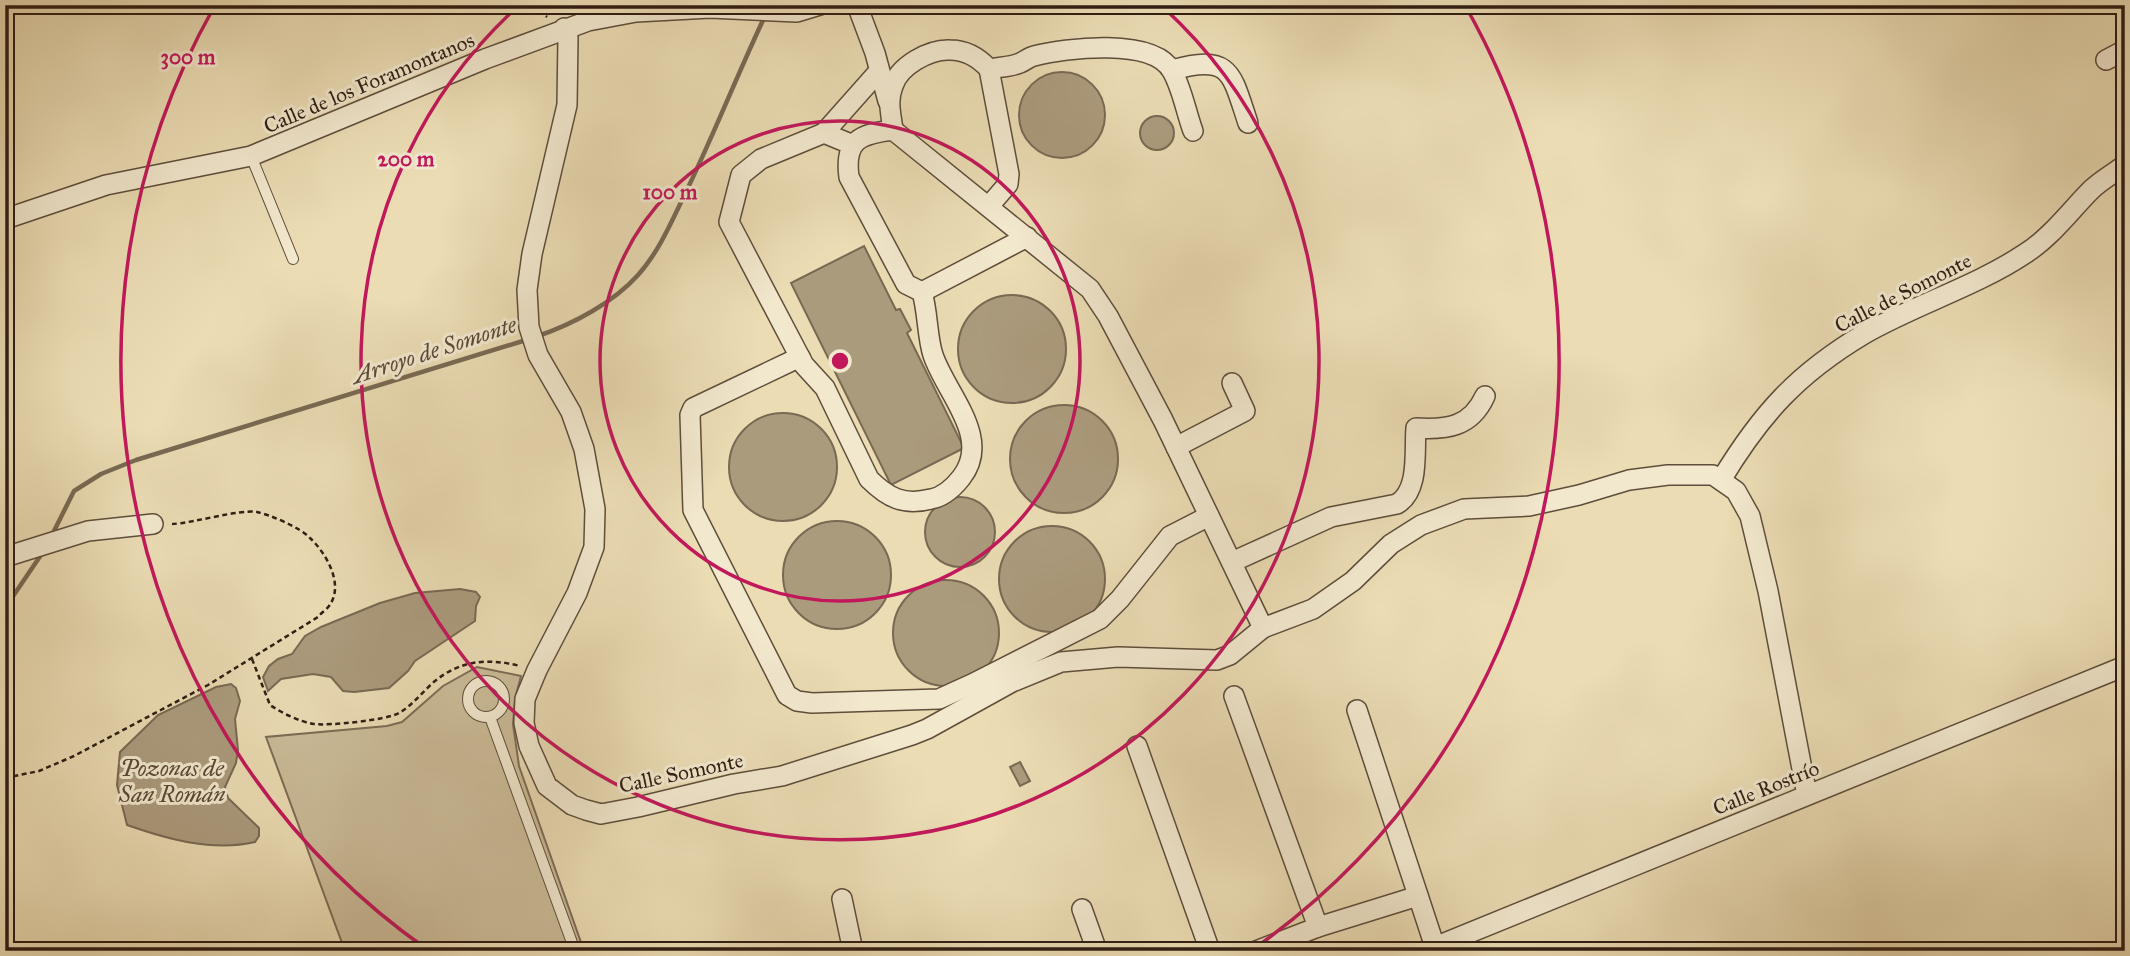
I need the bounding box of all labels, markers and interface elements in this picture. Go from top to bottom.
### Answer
street label: Calle de los Foramontanos [260,27,478,139]
text: 300 m [160,44,216,70]
text: 200 m [378,146,435,172]
text: 100 m [643,179,698,205]
street label: Calle de Somonte [1830,247,1976,339]
water label: Arroyo de Somonte [346,310,520,390]
centre of rings [828,349,852,373]
street label: Calle Somonte [617,747,746,799]
water label: Pozonas de San Román [118,754,225,808]
street label: Calle Rostrío [1709,755,1823,821]

